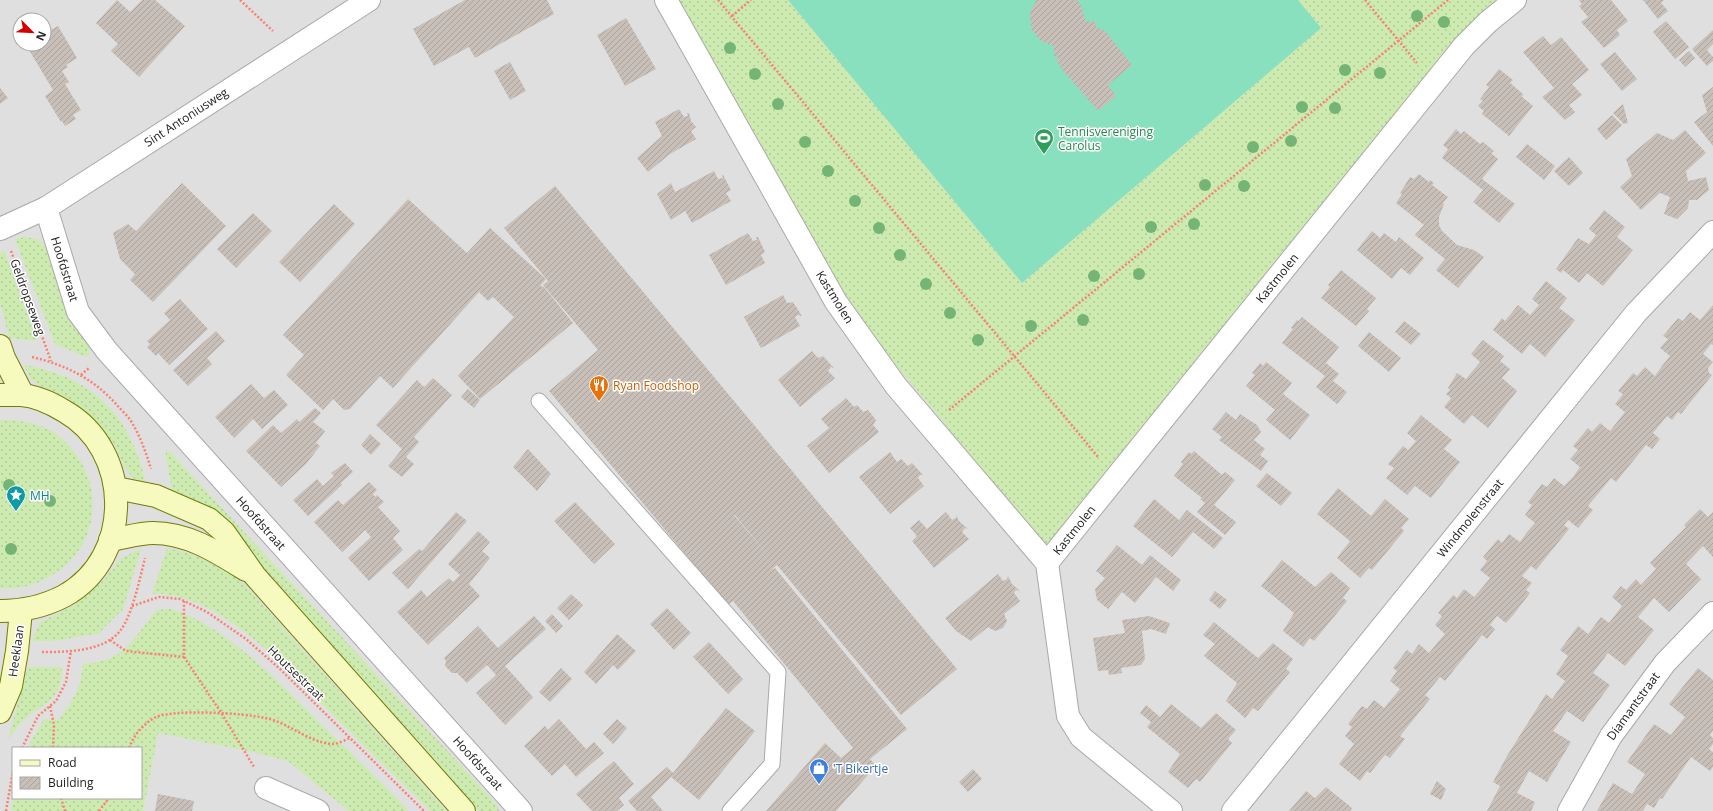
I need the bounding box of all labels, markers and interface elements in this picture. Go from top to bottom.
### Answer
north arrow [12,12,52,52]
text: N [33,29,50,43]
street label: Sint Antoniusweg [141,83,232,150]
place label: Tennisvereniging Carolus [1058,123,1153,154]
sports icon: Tennisvereniging Carolus [1033,127,1055,155]
street label: Hoofdstraat [47,234,83,304]
street label: Kastmolen [1252,250,1302,306]
street label: Geldropseweg [6,256,50,338]
street label: Kastmolen [812,267,858,327]
restaurant icon: Ryan Foodshop [588,374,610,402]
place label: Ryan Foodshop [613,377,699,394]
street label: Windmolenstraat [1433,475,1507,561]
place icon: MH [5,484,27,512]
place label: MH [30,487,50,504]
street label: Hoofdstraat [232,492,290,554]
street label: Kastmolen [1049,502,1099,558]
street label: Heeklaan [4,624,28,678]
street label: Houtsestraat [264,642,328,704]
street label: Diamantstraat [1603,669,1663,743]
street label: Hoofdstraat [449,732,507,794]
legend [12,747,142,799]
text: Road [48,754,77,771]
shop icon: 'T Bikertje [808,757,830,785]
place label: 'T Bikertje [833,760,888,777]
text: Building [48,774,94,791]

